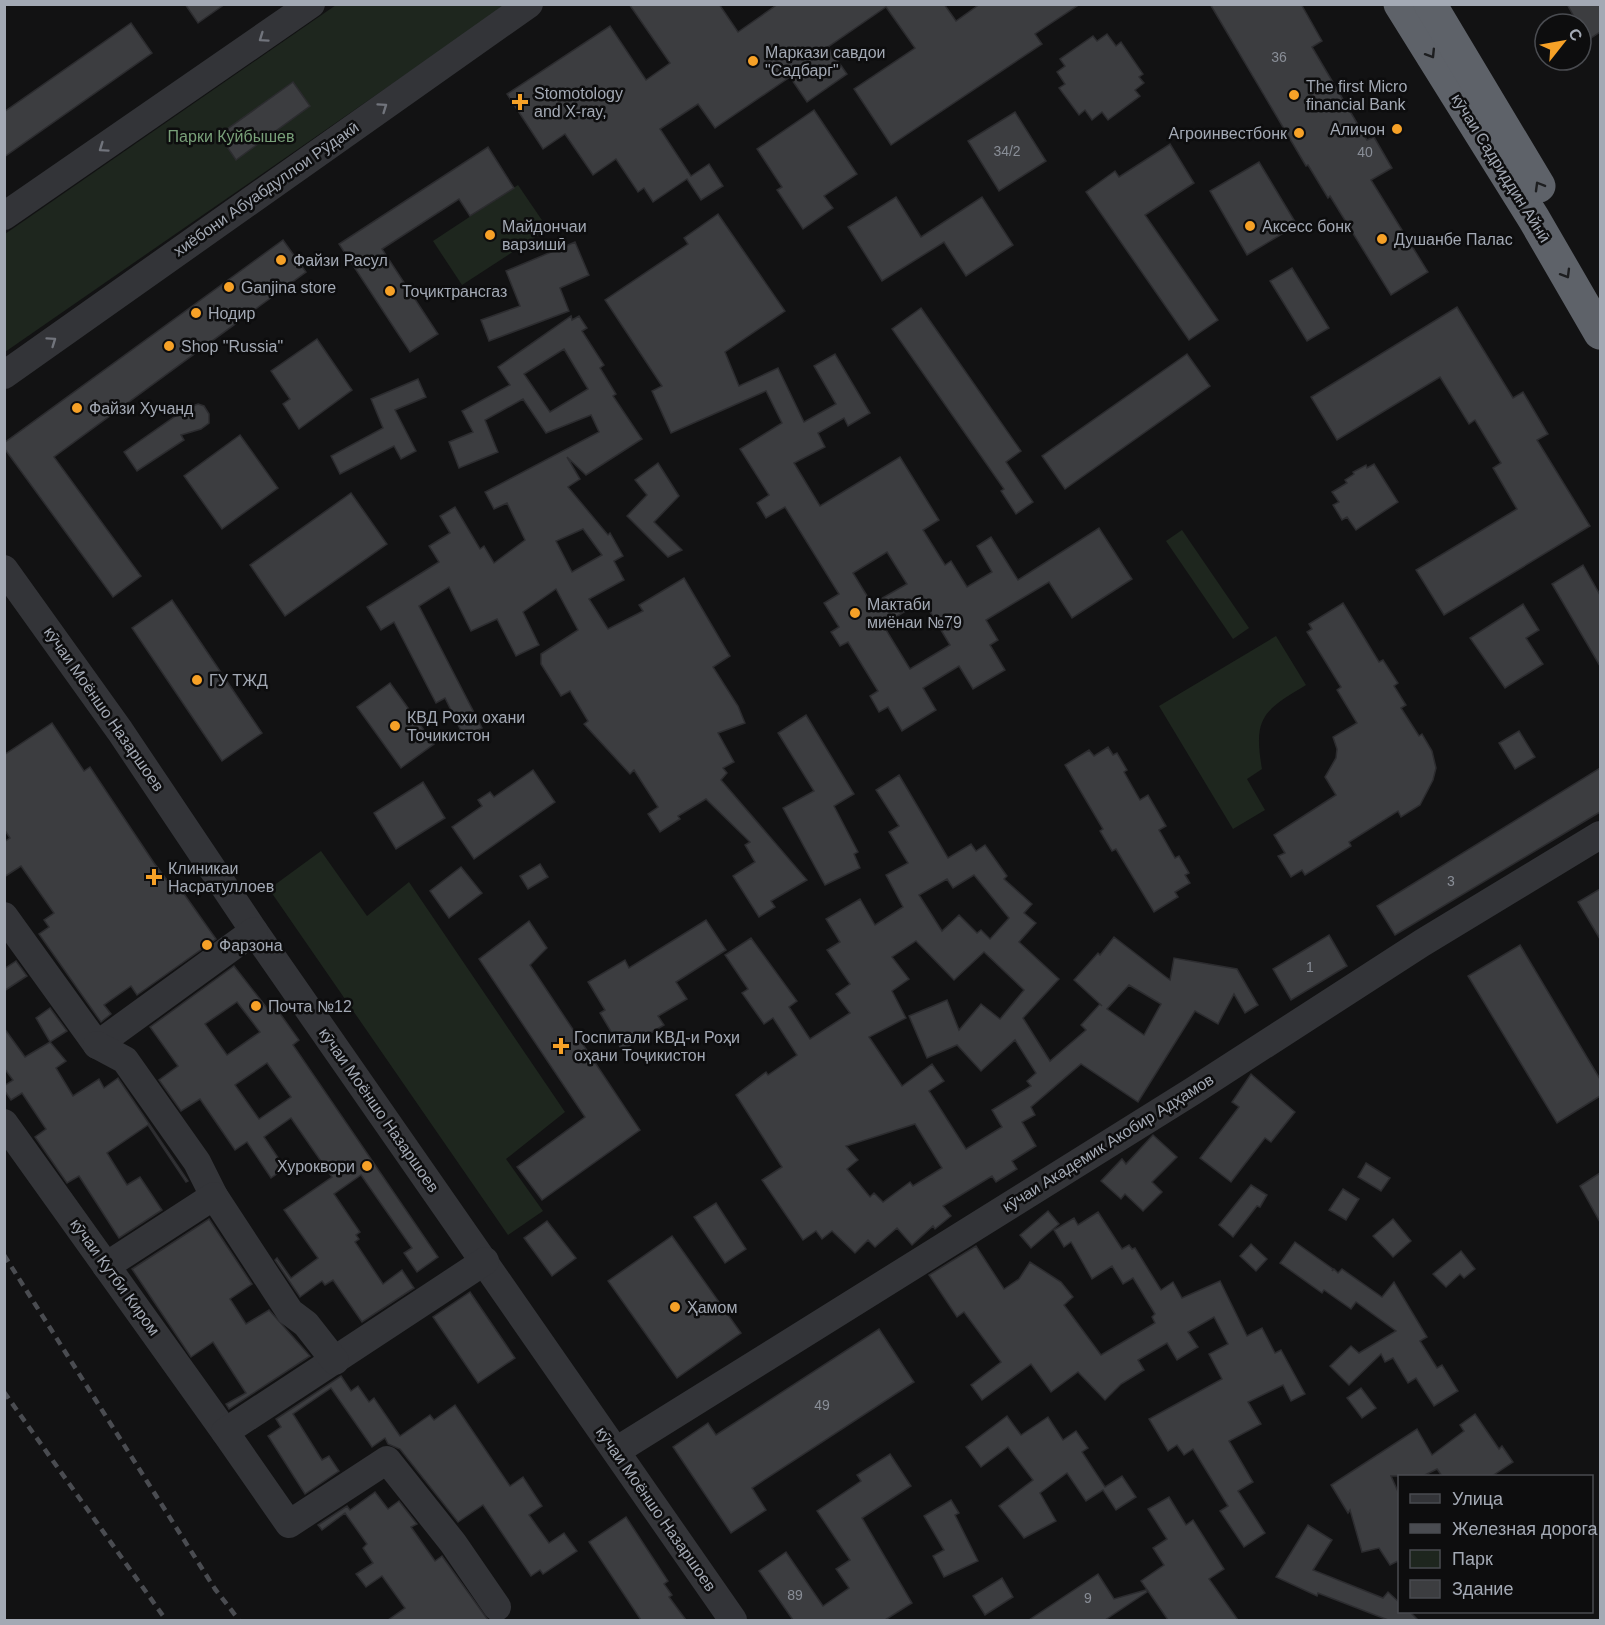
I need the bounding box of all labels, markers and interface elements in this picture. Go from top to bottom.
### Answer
north arrow [1533,12,1593,72]
text: С [1565,25,1586,44]
one-way arrow [259,31,270,42]
place label: Маркази савдои "Садбарг" [765,44,885,79]
one-way arrow [1423,48,1435,58]
house number: 36 [1271,49,1287,65]
marker: Маркази савдои "Садбарг" [746,54,760,68]
place label: The first Micro financial Bank [1306,78,1407,113]
place label: Stomotology and X-ray, [534,85,623,120]
marker: The first Micro financial Bank [1287,88,1301,102]
street label: кӯчаи Садриддин Айнӣ [1448,91,1554,245]
marker: Stomotology and X-ray, [511,93,529,111]
one-way arrow [376,103,387,114]
street label: хиёбони Абуабдуллои Рӯдакӣ [170,118,362,260]
place label: Аличон [1330,121,1385,138]
marker: Аличон [1390,122,1404,136]
place label: Агроинвестбонк [1168,125,1288,142]
marker: Агроинвестбонк [1292,126,1306,140]
park label: Парки Куйбышев [168,128,294,145]
one-way arrow [98,141,109,152]
house number: 34/2 [993,143,1021,159]
house number: 40 [1357,144,1373,160]
one-way arrow [1534,182,1546,192]
place label: Майдончаи варзишӣ [502,218,587,253]
place label: Аксесс бонк [1262,218,1352,235]
marker: Аксесс бонк [1243,219,1257,233]
marker: Майдончаи варзишӣ [483,228,497,242]
place label: Душанбе Палас [1394,231,1513,248]
marker: Душанбе Палас [1375,232,1389,246]
place label: Файзи Расул [293,252,388,269]
marker: Файзи Расул [274,253,288,267]
one-way arrow [1559,268,1570,278]
place label: Ganjina store [241,279,336,296]
marker: Ganjina store [222,280,236,294]
place label: Тоҷиктрансгаз [402,283,507,300]
marker: Тоҷиктрансгаз [383,284,397,298]
place label: Нодир [208,305,255,322]
marker: Нодир [189,306,203,320]
one-way arrow [46,337,57,348]
place label: Shop "Russia" [181,338,283,355]
marker: Shop "Russia" [162,339,176,353]
place label: Файзи Хучанд [89,400,194,417]
marker: Файзи Хучанд [70,401,84,415]
place label: Мактаби миёнаи №79 [867,596,962,631]
marker: Мактаби миёнаи №79 [848,606,862,620]
street label: кӯчаи Моёншо Назаршоев [41,624,167,794]
place label: ГУ ТЖД [209,672,268,689]
marker: ГУ ТЖД [190,673,204,687]
place label: КВД Рохи охани Точикистон [407,709,525,744]
marker: КВД Рохи охани Точикистон [388,719,402,733]
place label: Клиникаи Насратуллоев [168,860,274,895]
marker: Клиникаи Насратуллоев [145,868,163,886]
house number: 3 [1447,873,1455,889]
place label: Фарзона [219,937,283,954]
marker: Фарзона [200,938,214,952]
house number: 1 [1306,959,1314,975]
place label: Почта №12 [268,998,352,1015]
marker: Почта №12 [249,999,263,1013]
street label: кӯчаи Моёншо Назаршоев [316,1025,442,1195]
place label: Госпитали КВД-и Роҳи оҳани Тоҷикистон [574,1029,740,1064]
marker: Госпитали КВД-и Роҳи оҳани Тоҷикистон [552,1037,570,1055]
street label: кӯчаи Академик Акобир Адҳамов [999,1071,1217,1215]
place label: Хуроквори [277,1158,355,1175]
marker: Хуроквори [360,1159,374,1173]
street label: кӯчаи Кутби Киром [67,1215,163,1339]
place label: Ҳамом [687,1299,737,1316]
marker: Ҳамом [668,1300,682,1314]
house number: 49 [814,1397,830,1413]
street label: кӯчаи Моёншо Назаршоев [593,1424,719,1594]
legend [1398,1475,1593,1613]
text: Улица [1452,1489,1504,1509]
text: Железная дорога [1452,1519,1599,1539]
text: Парк [1452,1549,1493,1569]
text: Здание [1452,1579,1513,1599]
house number: 89 [787,1587,803,1603]
house number: 9 [1084,1590,1092,1606]

